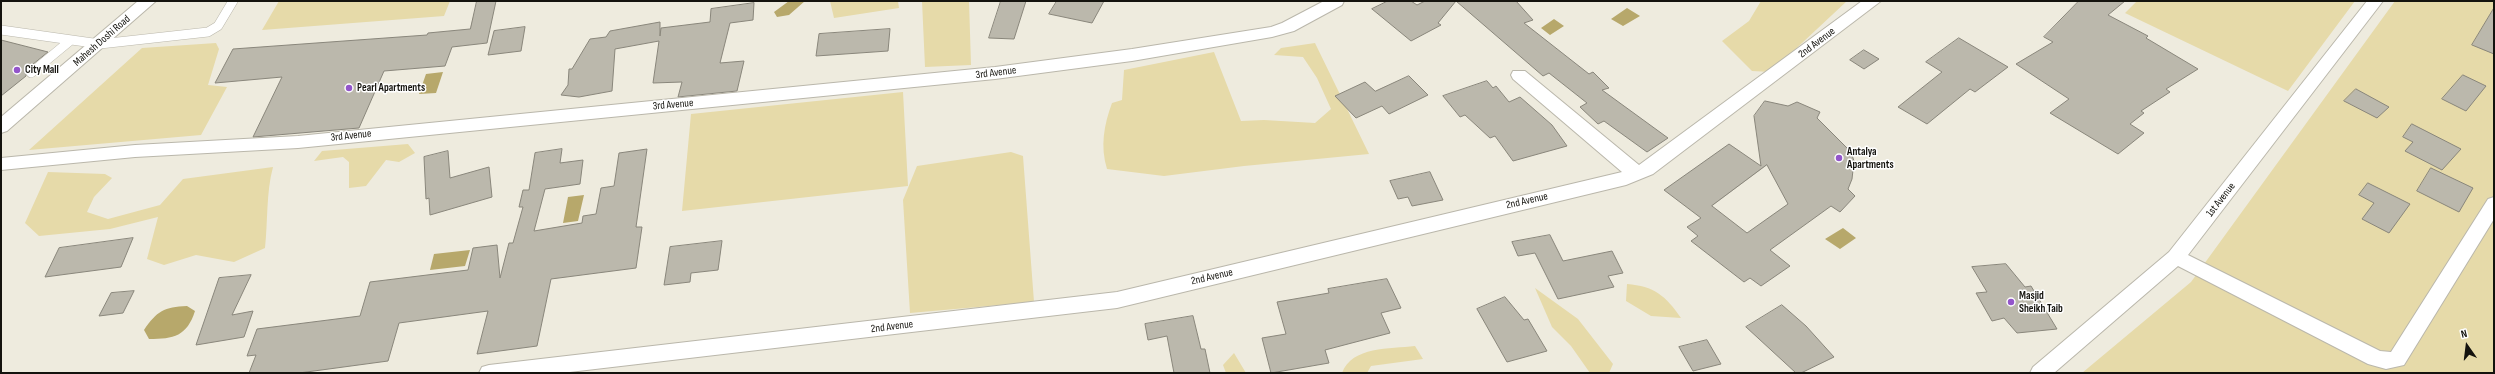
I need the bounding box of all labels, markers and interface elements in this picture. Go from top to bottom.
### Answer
street label: Mahesh Doshi Road [71,13,133,69]
street label: 2nd Avenue [1796,25,1838,61]
place label: City Mall [25,63,59,77]
street label: 3rd Avenue [975,64,1017,82]
marker: City Mall [12,65,22,75]
place label: Pearl Apartments [357,81,425,95]
marker: Pearl Apartments [344,83,354,93]
street label: 3rd Avenue [652,97,694,113]
street label: 3rd Avenue [330,127,372,145]
place label: Antalya Apartments [1847,145,1894,171]
marker: Antalya Apartments [1834,153,1844,163]
street label: 1st Avenue [2204,180,2238,220]
street label: 2nd Avenue [1505,190,1549,212]
street label: 2nd Avenue [1190,266,1234,288]
place label: Masjid Sheikh Taib [2019,289,2063,315]
marker: Masjid Sheikh Taib [2006,297,2016,307]
street label: 2nd Avenue [870,318,914,336]
north arrow [2447,326,2487,366]
text: N [2460,327,2468,341]

